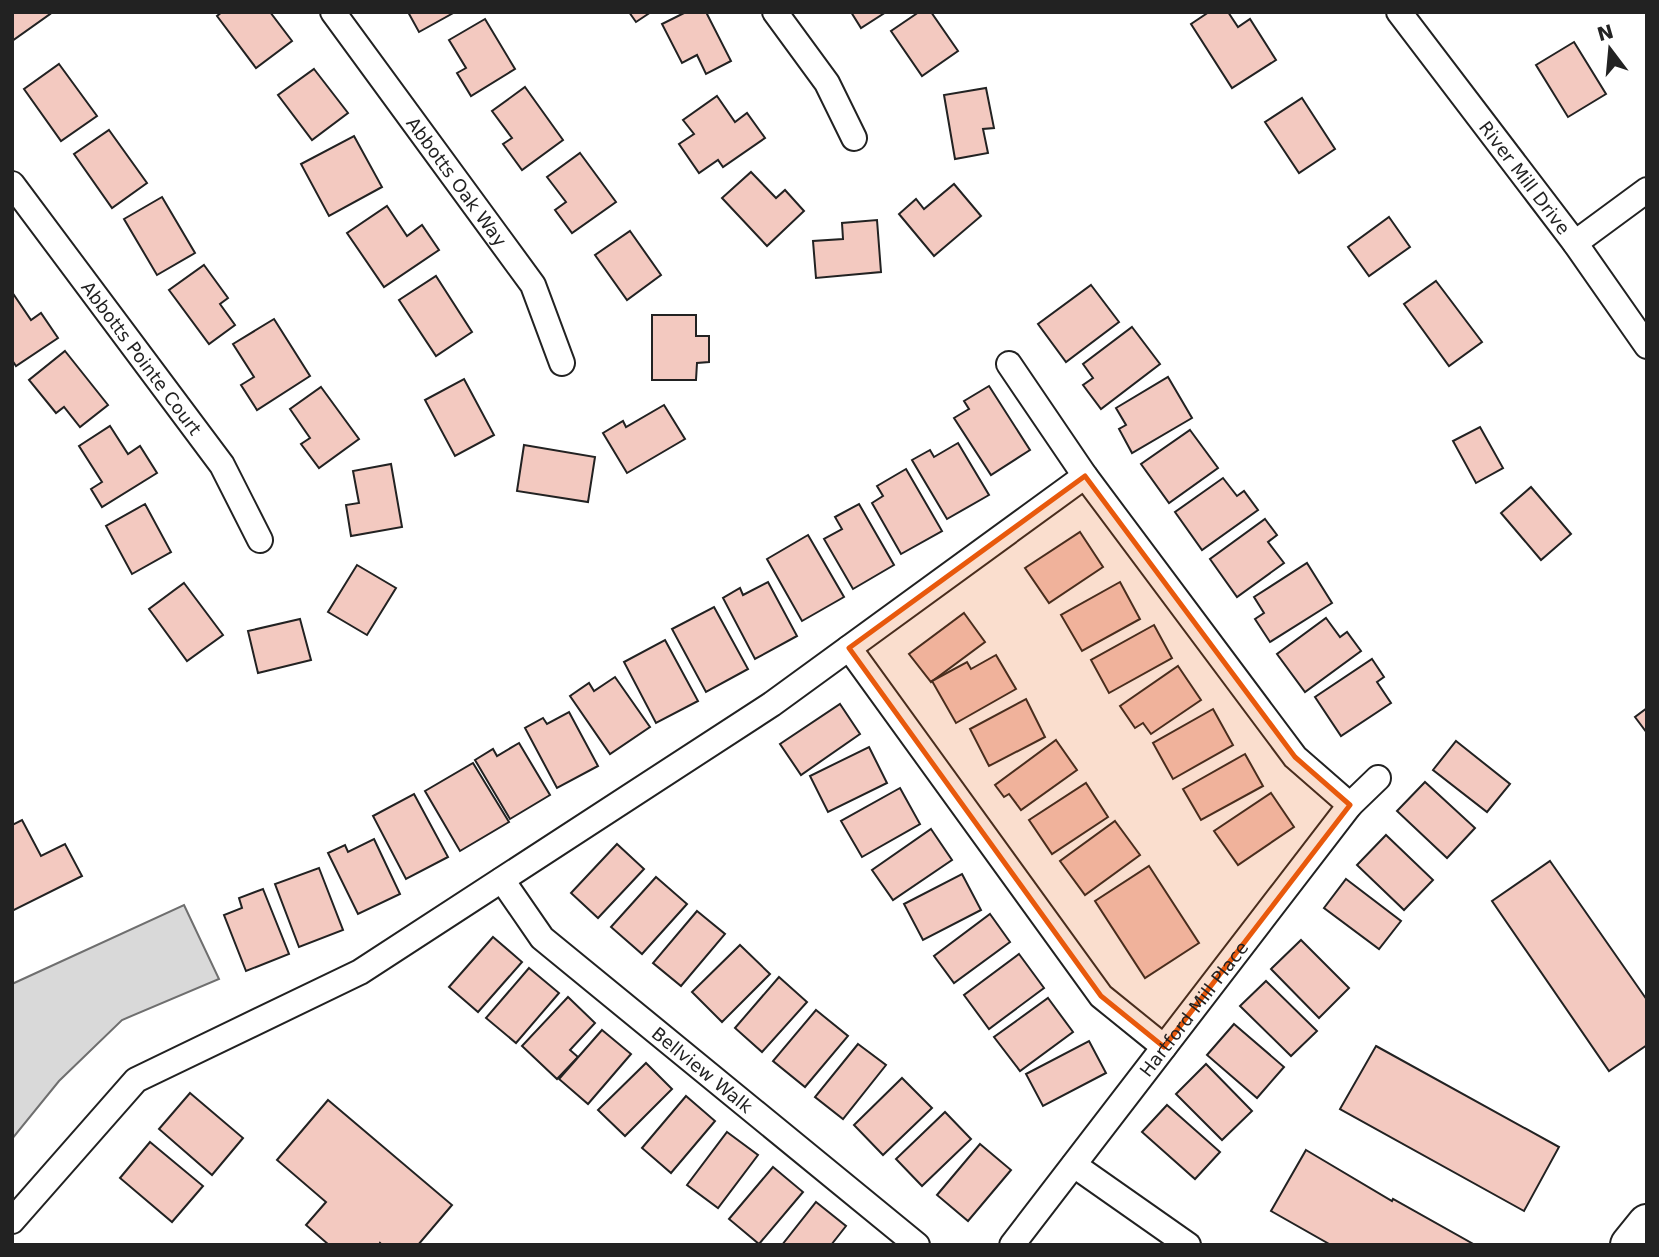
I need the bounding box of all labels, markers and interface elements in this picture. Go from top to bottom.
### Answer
north arrow [1575,14,1645,84]
text: N [1595,20,1616,45]
street label: Abbotts Oak Way [403,113,512,250]
street label: River Mill Drive [1475,117,1575,238]
street label: Abbotts Pointe Court [78,277,206,439]
street label: Hartford Mill Place [1135,937,1252,1080]
street label: Bellview Walk [648,1022,758,1117]

